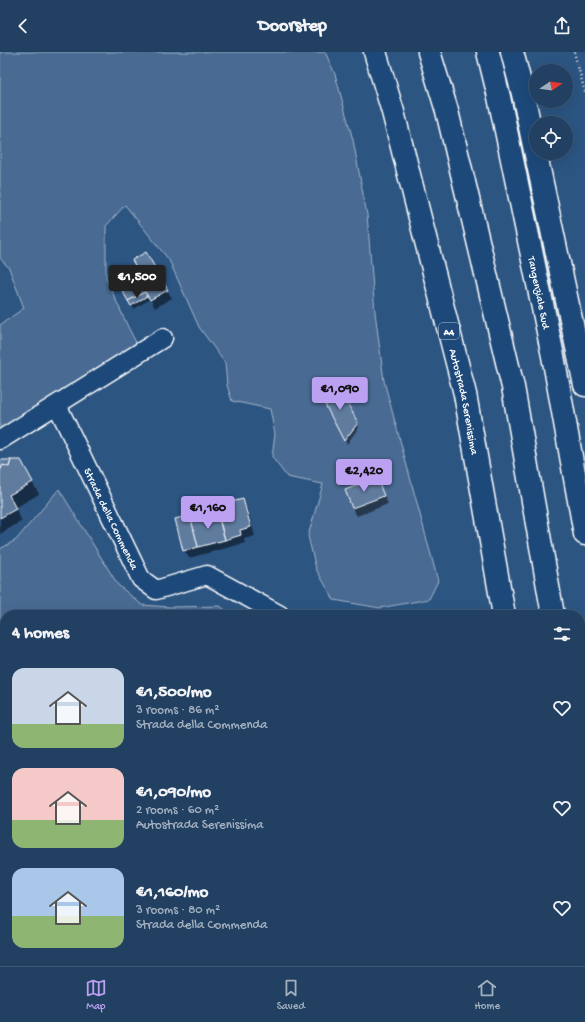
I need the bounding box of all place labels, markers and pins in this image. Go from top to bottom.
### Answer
pin: €1,500 [104,265,170,299]
pin: €1,090 [307,377,373,411]
pin: €2,420 [331,459,397,493]
pin: €1,160 [175,496,241,530]

